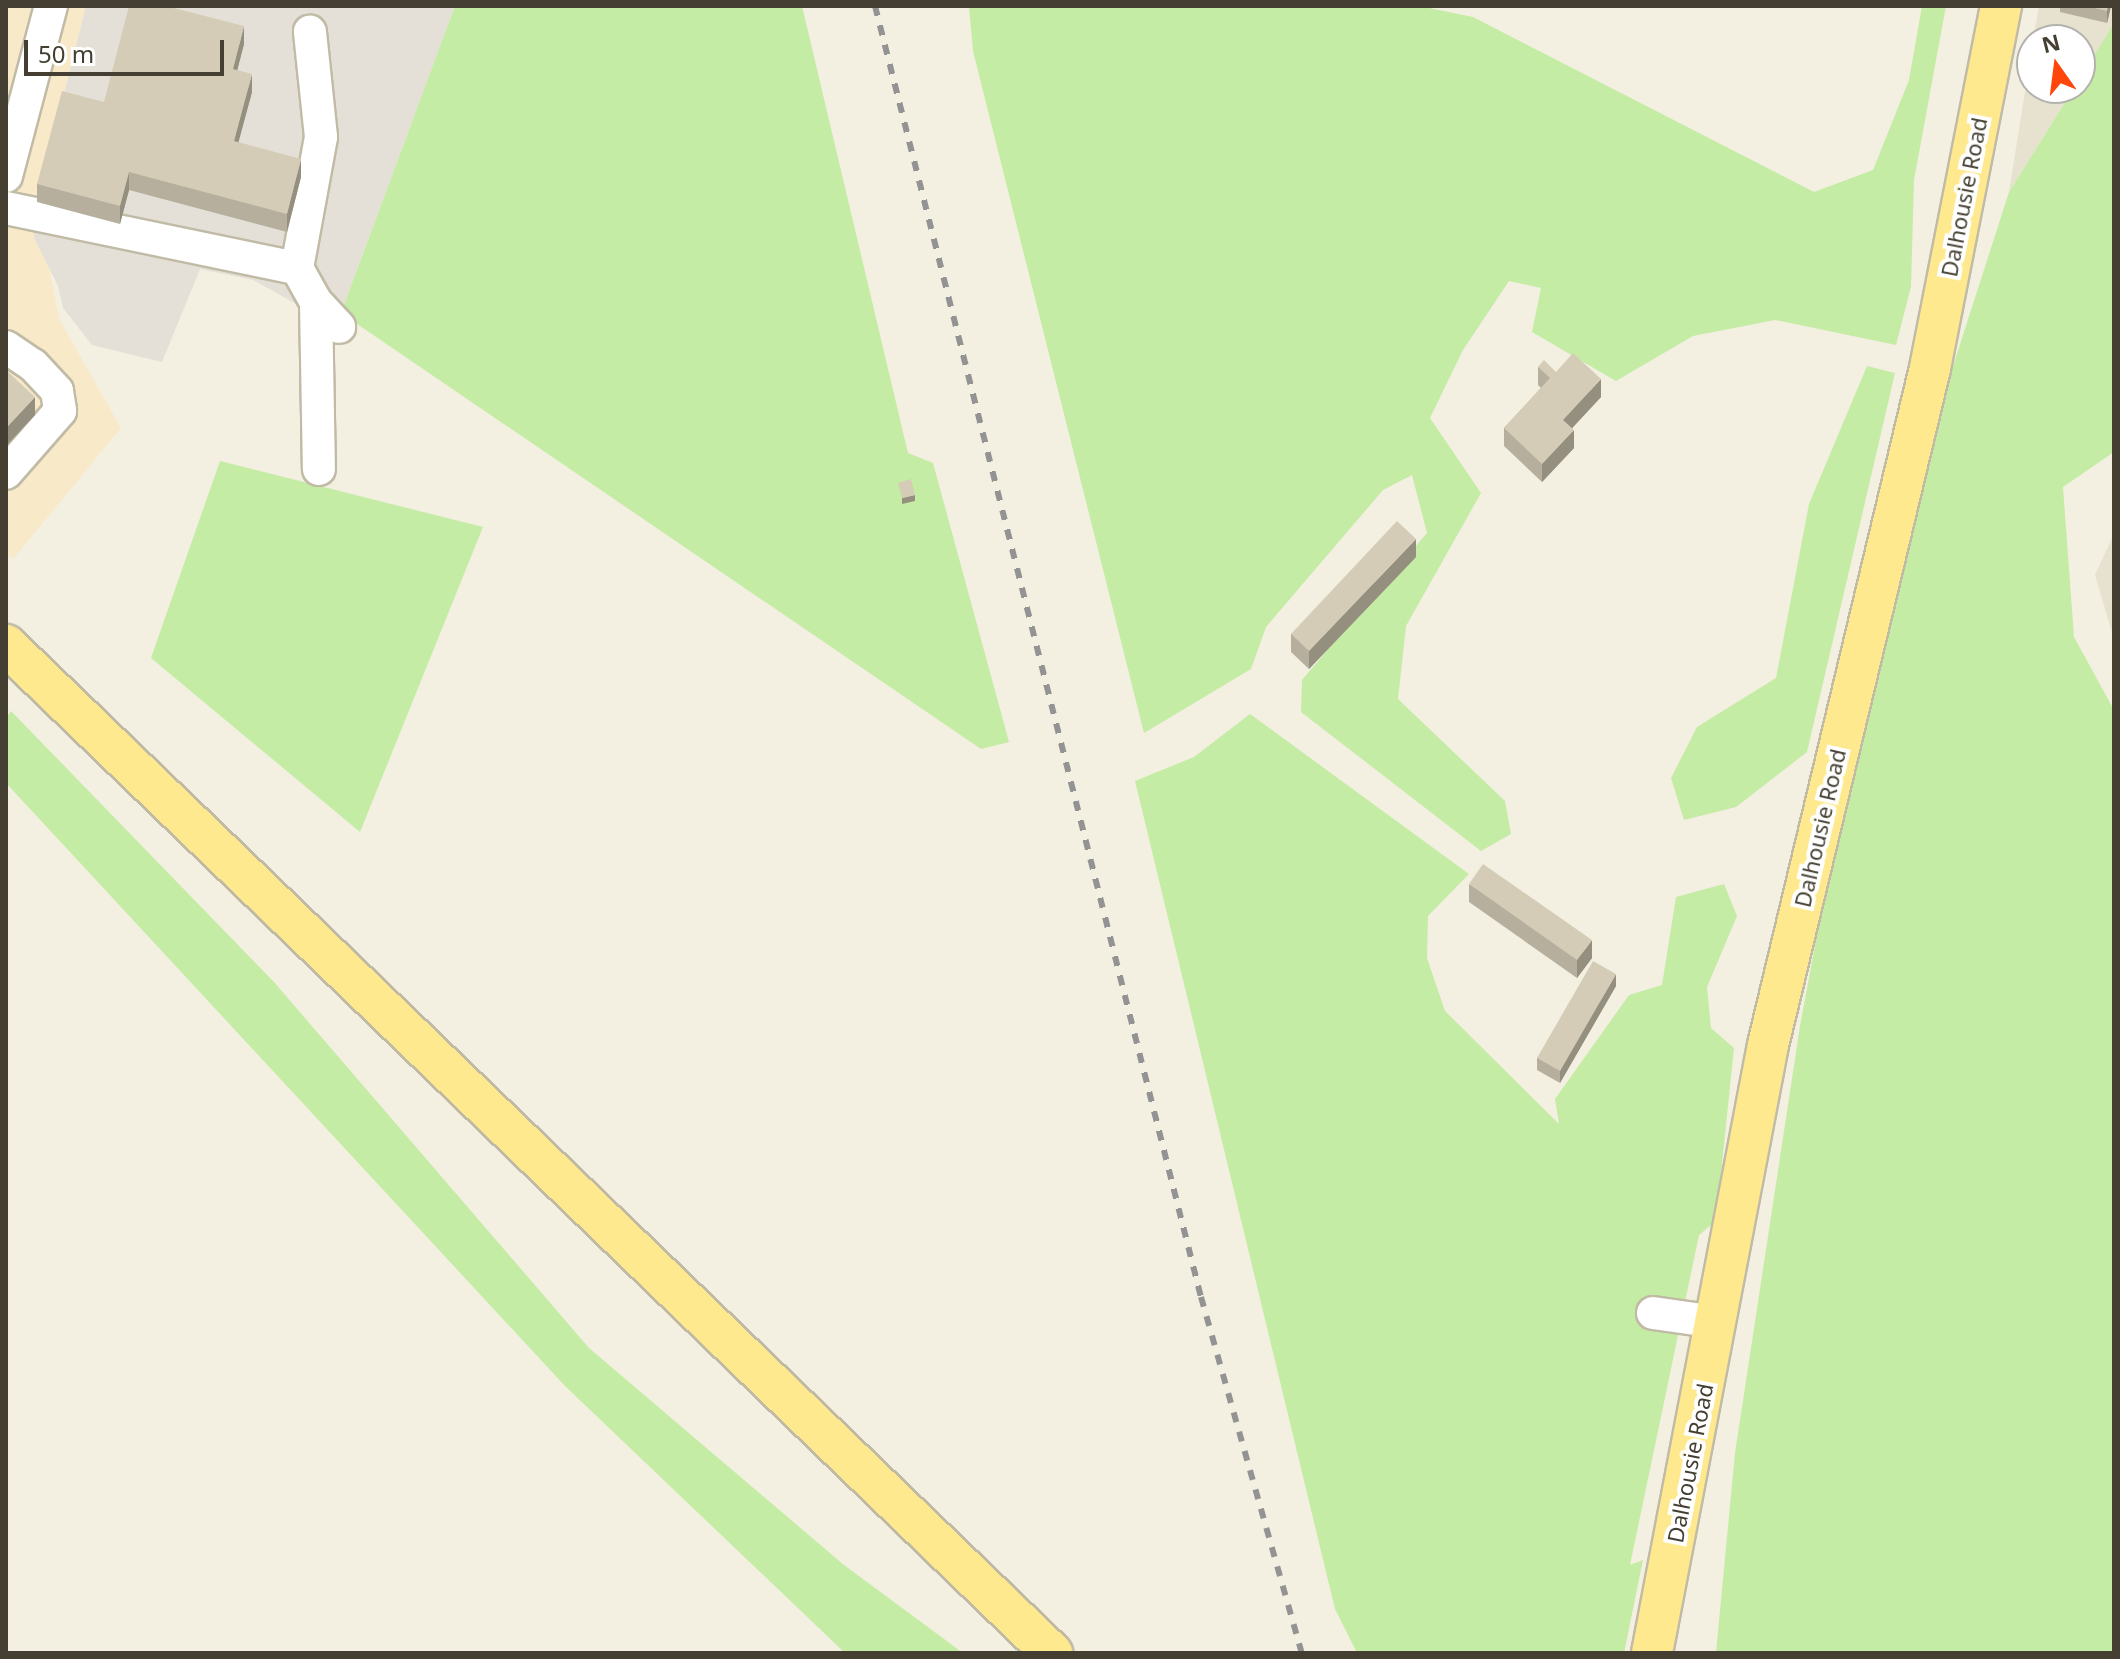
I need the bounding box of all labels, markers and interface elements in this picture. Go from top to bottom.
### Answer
scale bar [28,24,228,74]
north arrow [2016,24,2096,104]
text: N [2038,26,2063,59]
text: 50 m [38,37,94,70]
street label: Dalhousie Road [1936,115,1992,279]
street label: Dalhousie Road [1789,746,1851,910]
street label: Dalhousie Road [1662,1381,1718,1545]

